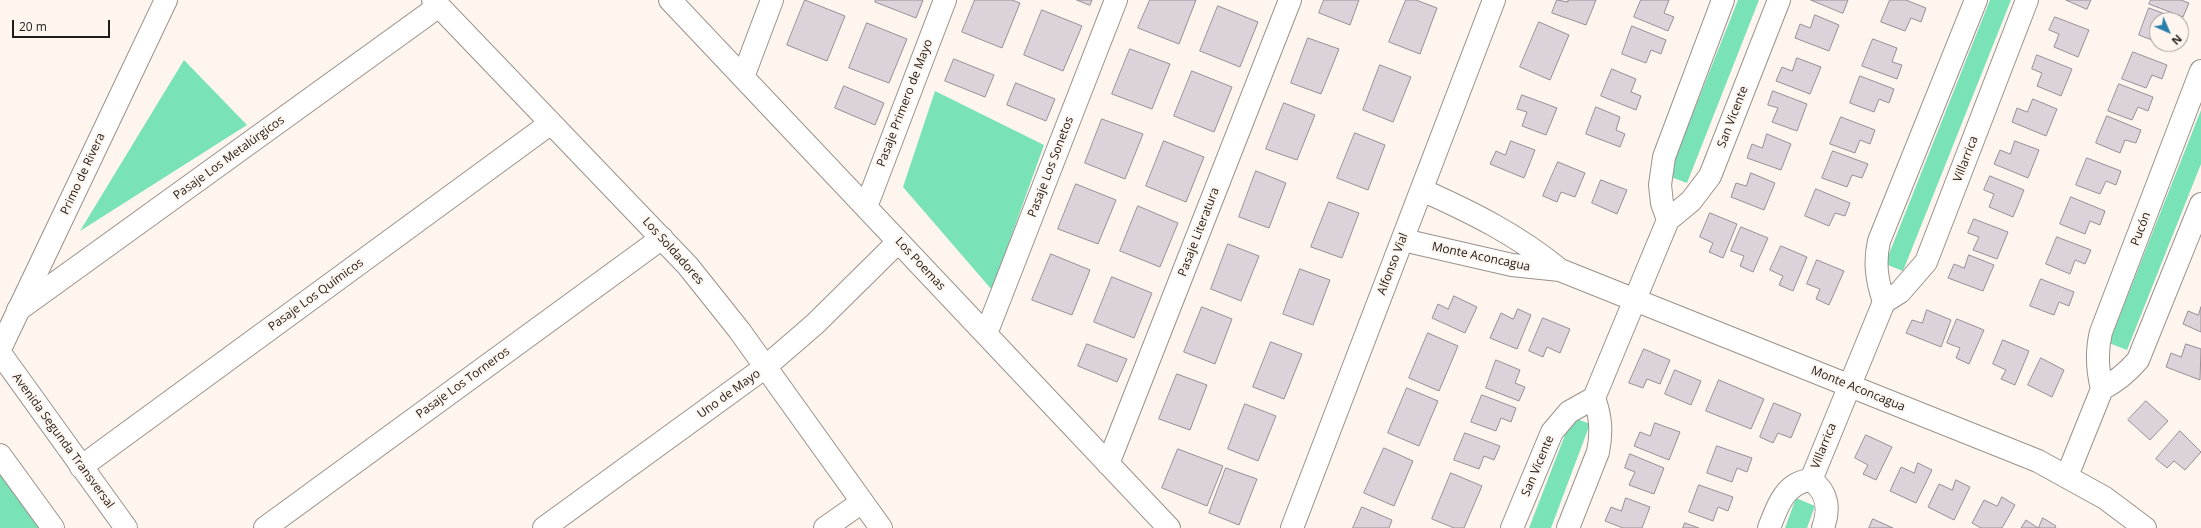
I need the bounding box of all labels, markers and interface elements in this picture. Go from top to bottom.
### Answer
scale bar [14,12,112,38]
north arrow [2149,12,2189,52]
text: 20 m [19,18,47,35]
text: N [2169,32,2186,49]
street label: Pasaje Primero de Mayo [874,37,936,169]
street label: San Vicente [1715,84,1751,150]
street label: Pasaje Los Metalúrgicos [171,113,287,203]
street label: Pasaje Los Sonetos [1025,115,1077,219]
street label: Primo de Rivera [58,131,108,217]
street label: Villarrica [1951,134,1981,184]
street label: Pasaje Literatura [1175,185,1223,279]
street label: Pucón [2128,210,2154,248]
street label: Los Soldadores [639,215,707,287]
street label: Alfonso Vial [1375,231,1411,297]
street label: Los Poemas [892,235,948,293]
street label: Monte Aconcagua [1430,240,1532,274]
street label: Pasaje Los Químicos [266,256,366,334]
street label: Pasaje Los Torneros [413,344,513,422]
street label: Monte Aconcagua [1809,364,1907,414]
street label: Uno de Mayo [695,366,763,422]
street label: Avenida Segunda Transversal [9,370,117,512]
street label: Villarrica [1808,421,1840,471]
street label: San Vicente [1519,433,1557,499]

